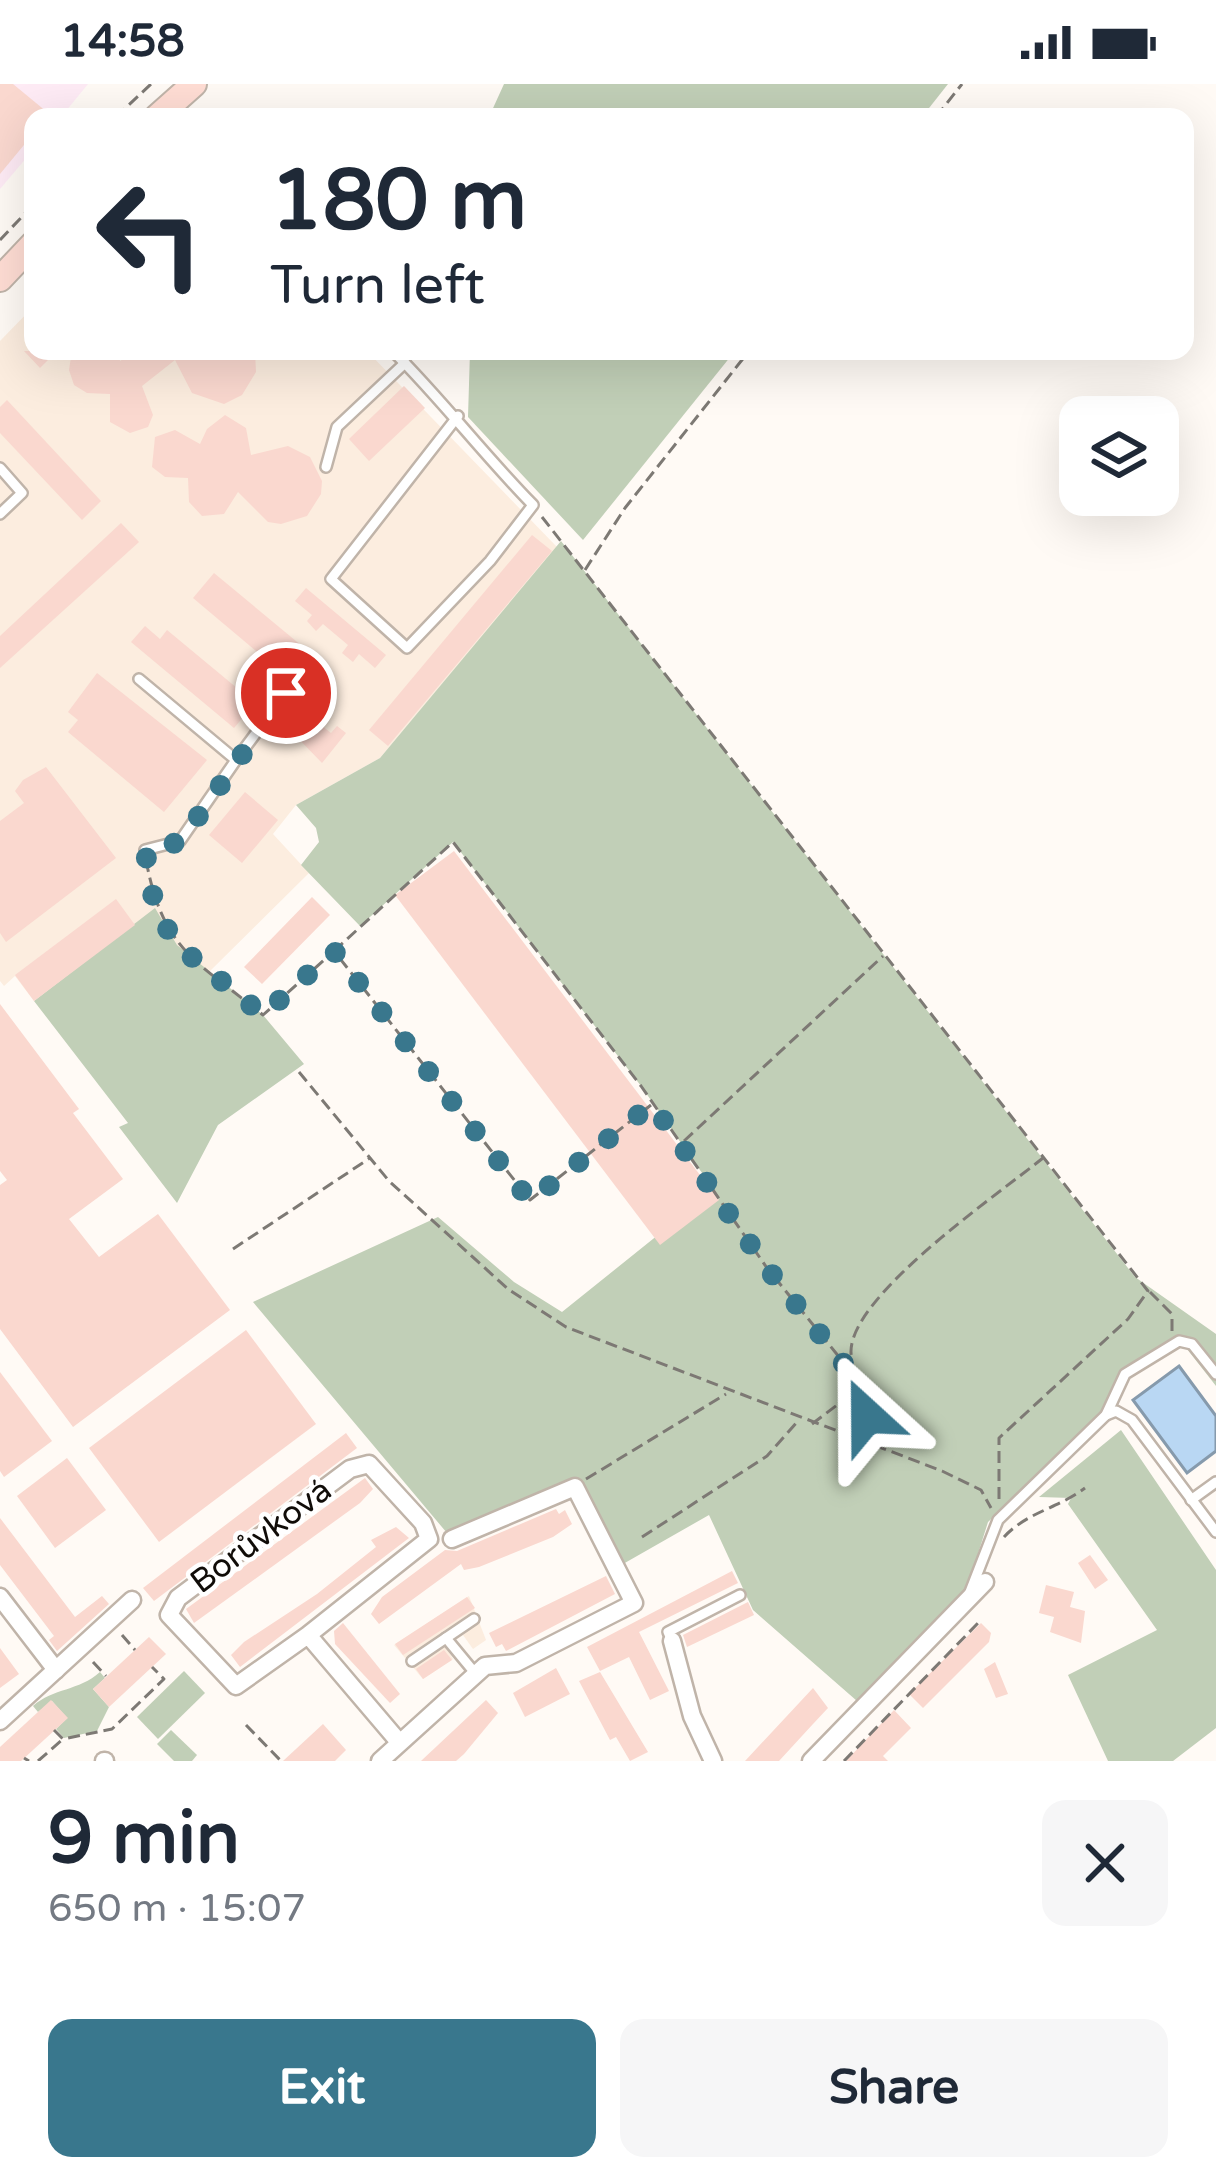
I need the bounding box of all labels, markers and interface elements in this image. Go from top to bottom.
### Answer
text: 14:58 [60,15,185,69]
text: 180 m [270,151,527,252]
icon: left [72,156,228,312]
text: Turn left [270,253,485,318]
map controls [1059,396,1179,516]
button: layers [1059,396,1179,516]
pin [235,642,337,744]
icon: arrive [253,660,319,726]
position arrow [804,1353,930,1479]
street label: Borůvková [183,1470,339,1602]
text: 9 min [48,1796,240,1883]
button: close [1042,1800,1168,1926]
text: 650 m · 15:07 [48,1885,306,1932]
button: Exit [48,2019,596,2157]
button: Share [620,2019,1168,2157]

